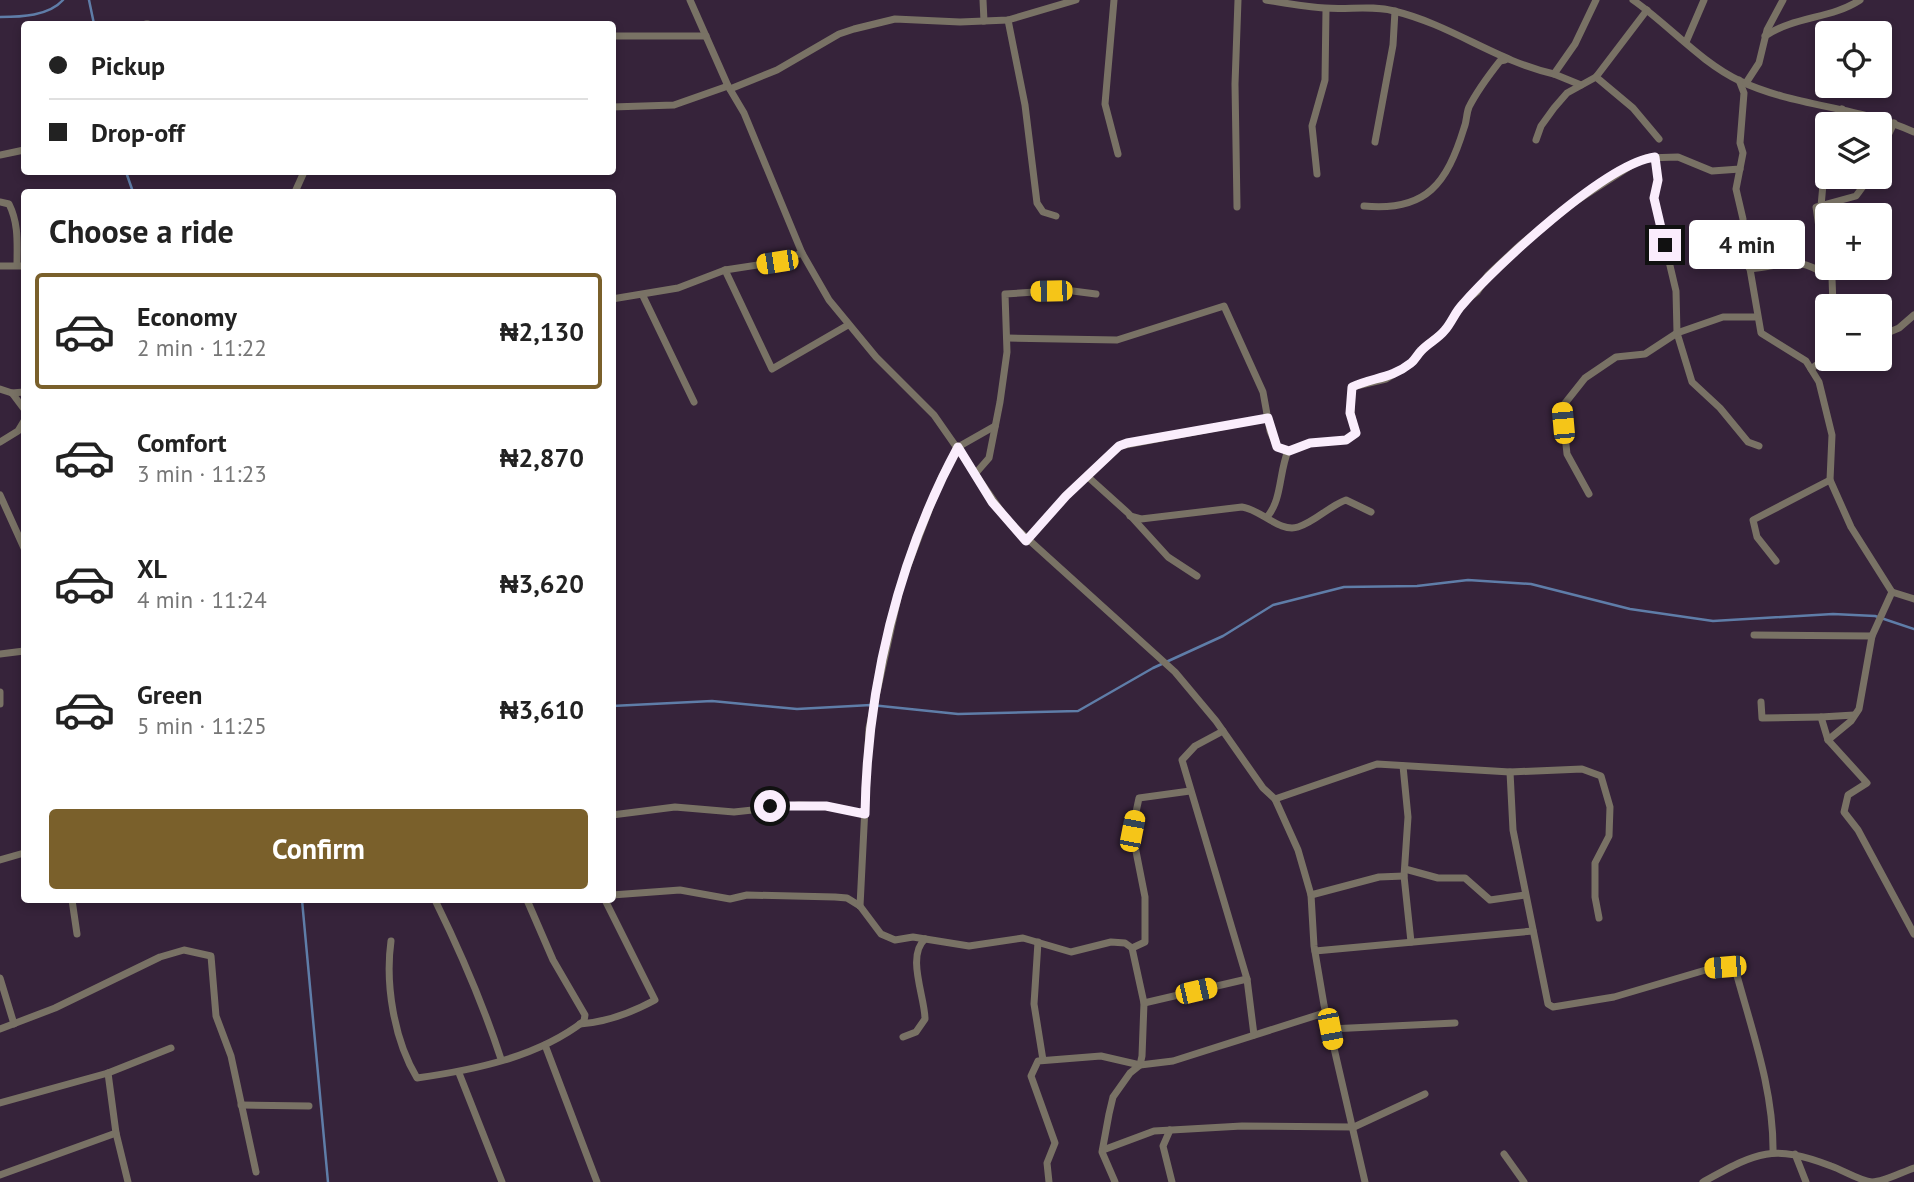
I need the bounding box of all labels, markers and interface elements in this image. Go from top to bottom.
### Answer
map controls [1815,21,1892,371]
button: locate [1815,21,1892,98]
text: Pickup [91,49,165,82]
button: layers [1815,112,1892,189]
text: Drop-off [91,116,185,149]
button: + [1815,203,1892,280]
text: Choose a ride [49,210,234,252]
callout: 4 min [1690,220,1805,270]
route end [1649,229,1681,261]
text: 4 min [1719,230,1775,259]
car [755,248,800,276]
car [1030,280,1073,302]
button: − [1815,294,1892,371]
icon: car [53,300,116,363]
text: Economy [137,300,237,333]
text: ₦2,130 [500,315,584,348]
text: 2 min · 11:22 [137,333,267,362]
car [1551,401,1576,445]
icon: car [53,426,116,489]
text: Comfort [137,426,227,459]
text: ₦2,870 [500,441,584,474]
text: 3 min · 11:23 [137,459,267,488]
icon: car [53,552,116,615]
text: XL [137,552,167,585]
text: ₦3,620 [500,567,584,600]
text: 4 min · 11:24 [137,585,267,614]
icon: car [53,678,116,741]
text: Green [137,678,202,711]
text: ₦3,610 [500,693,584,726]
text: 5 min · 11:25 [137,711,267,740]
route start [754,790,786,822]
car [1118,808,1147,854]
button: Confirm [49,809,588,889]
car [1704,955,1747,979]
car [1174,976,1219,1006]
car [1316,1006,1345,1052]

